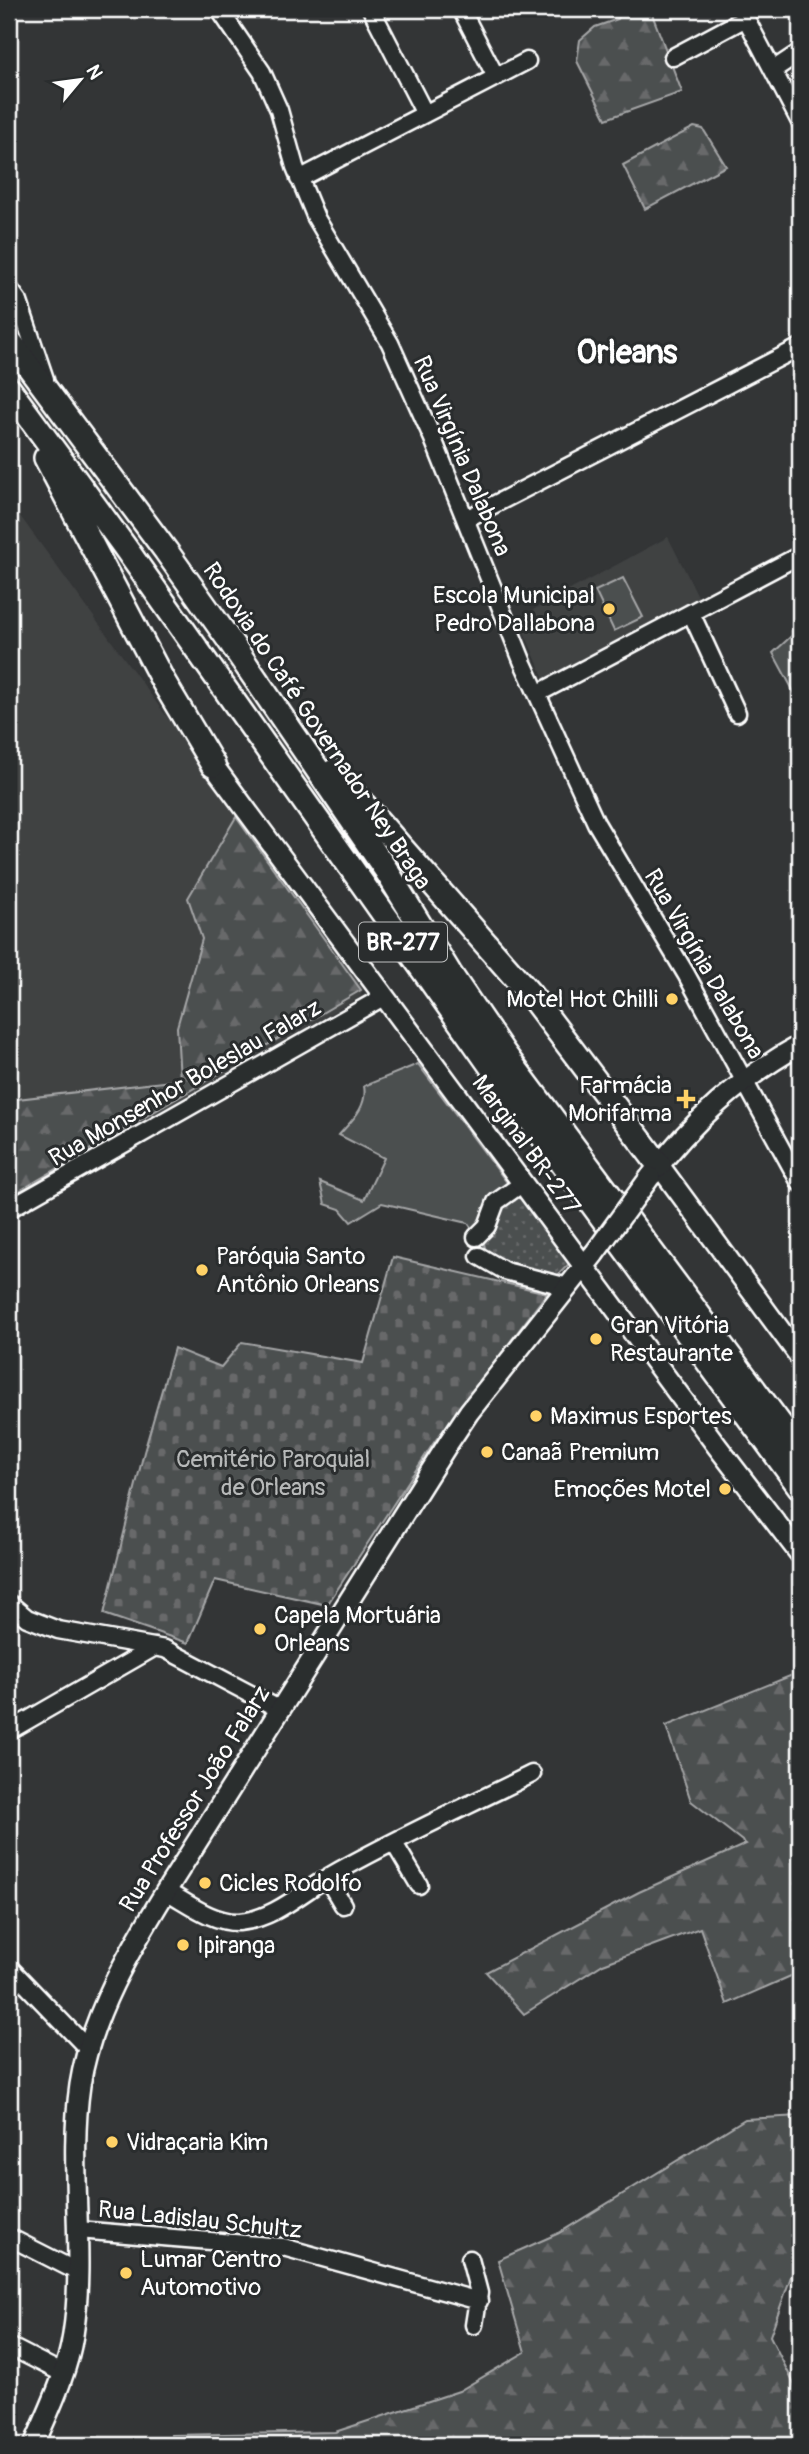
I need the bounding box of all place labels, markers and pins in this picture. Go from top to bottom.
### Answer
place label: Escola Municipal Pedro Dallabona [433,581,595,638]
marker: Escola Municipal Pedro Dallabona [601,601,617,617]
place label: Motel Hot Chilli [506,985,658,1014]
marker: Motel Hot Chilli [664,991,680,1007]
place label: Farmácia Morifarma [568,1071,672,1128]
marker: Farmácia Morifarma [678,1091,694,1107]
place label: Paróquia Santo Antônio Orleans [216,1242,380,1299]
marker: Paróquia Santo Antônio Orleans [194,1262,210,1278]
place label: Gran Vitória Restaurante [610,1311,733,1368]
marker: Gran Vitória Restaurante [588,1331,604,1347]
place label: Maximus Esportes [550,1402,732,1431]
marker: Maximus Esportes [528,1408,544,1424]
place label: Canaã Premium [501,1438,659,1467]
marker: Canaã Premium [479,1444,495,1460]
place label: Emoções Motel [554,1475,711,1504]
marker: Emoções Motel [717,1481,733,1497]
place label: Capela Mortuária Orleans [274,1601,441,1658]
marker: Capela Mortuária Orleans [252,1621,268,1637]
place label: Cicles Rodolfo [219,1869,362,1898]
marker: Cicles Rodolfo [197,1875,213,1891]
place label: Ipiranga [197,1931,275,1960]
marker: Ipiranga [175,1937,191,1953]
place label: Vidraçaria Kim [126,2128,268,2157]
marker: Vidraçaria Kim [104,2134,120,2150]
place label: Lumar Centro Automotivo [140,2245,281,2302]
marker: Lumar Centro Automotivo [118,2265,134,2281]

